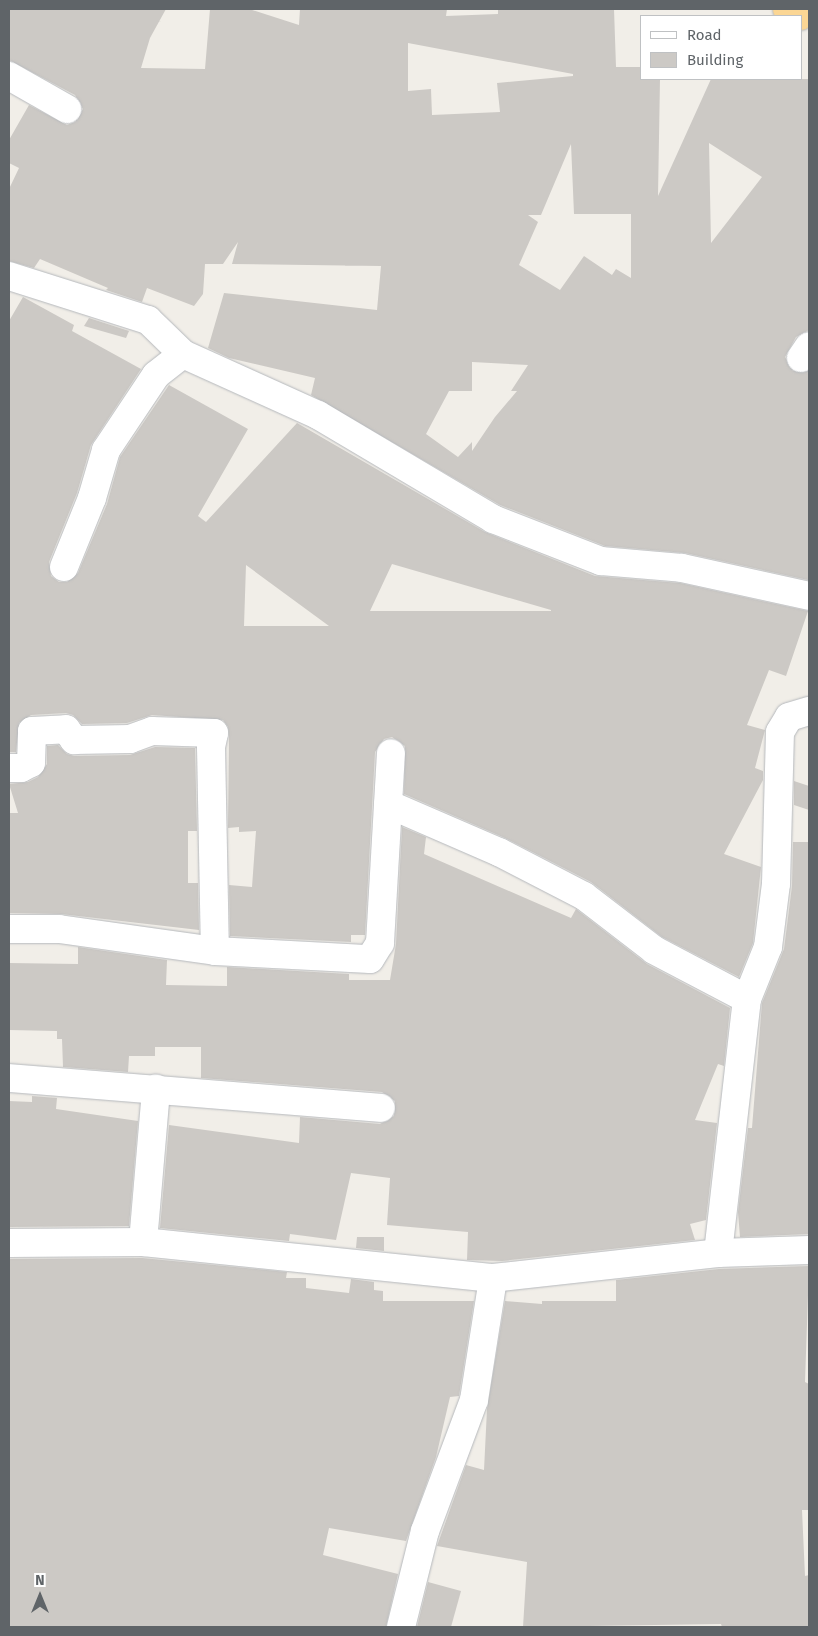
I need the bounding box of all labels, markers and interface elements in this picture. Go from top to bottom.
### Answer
legend [640,15,803,80]
text: Road [687,26,722,44]
text: Building [687,51,743,69]
north arrow [15,1571,65,1621]
text: N [35,1572,45,1589]

